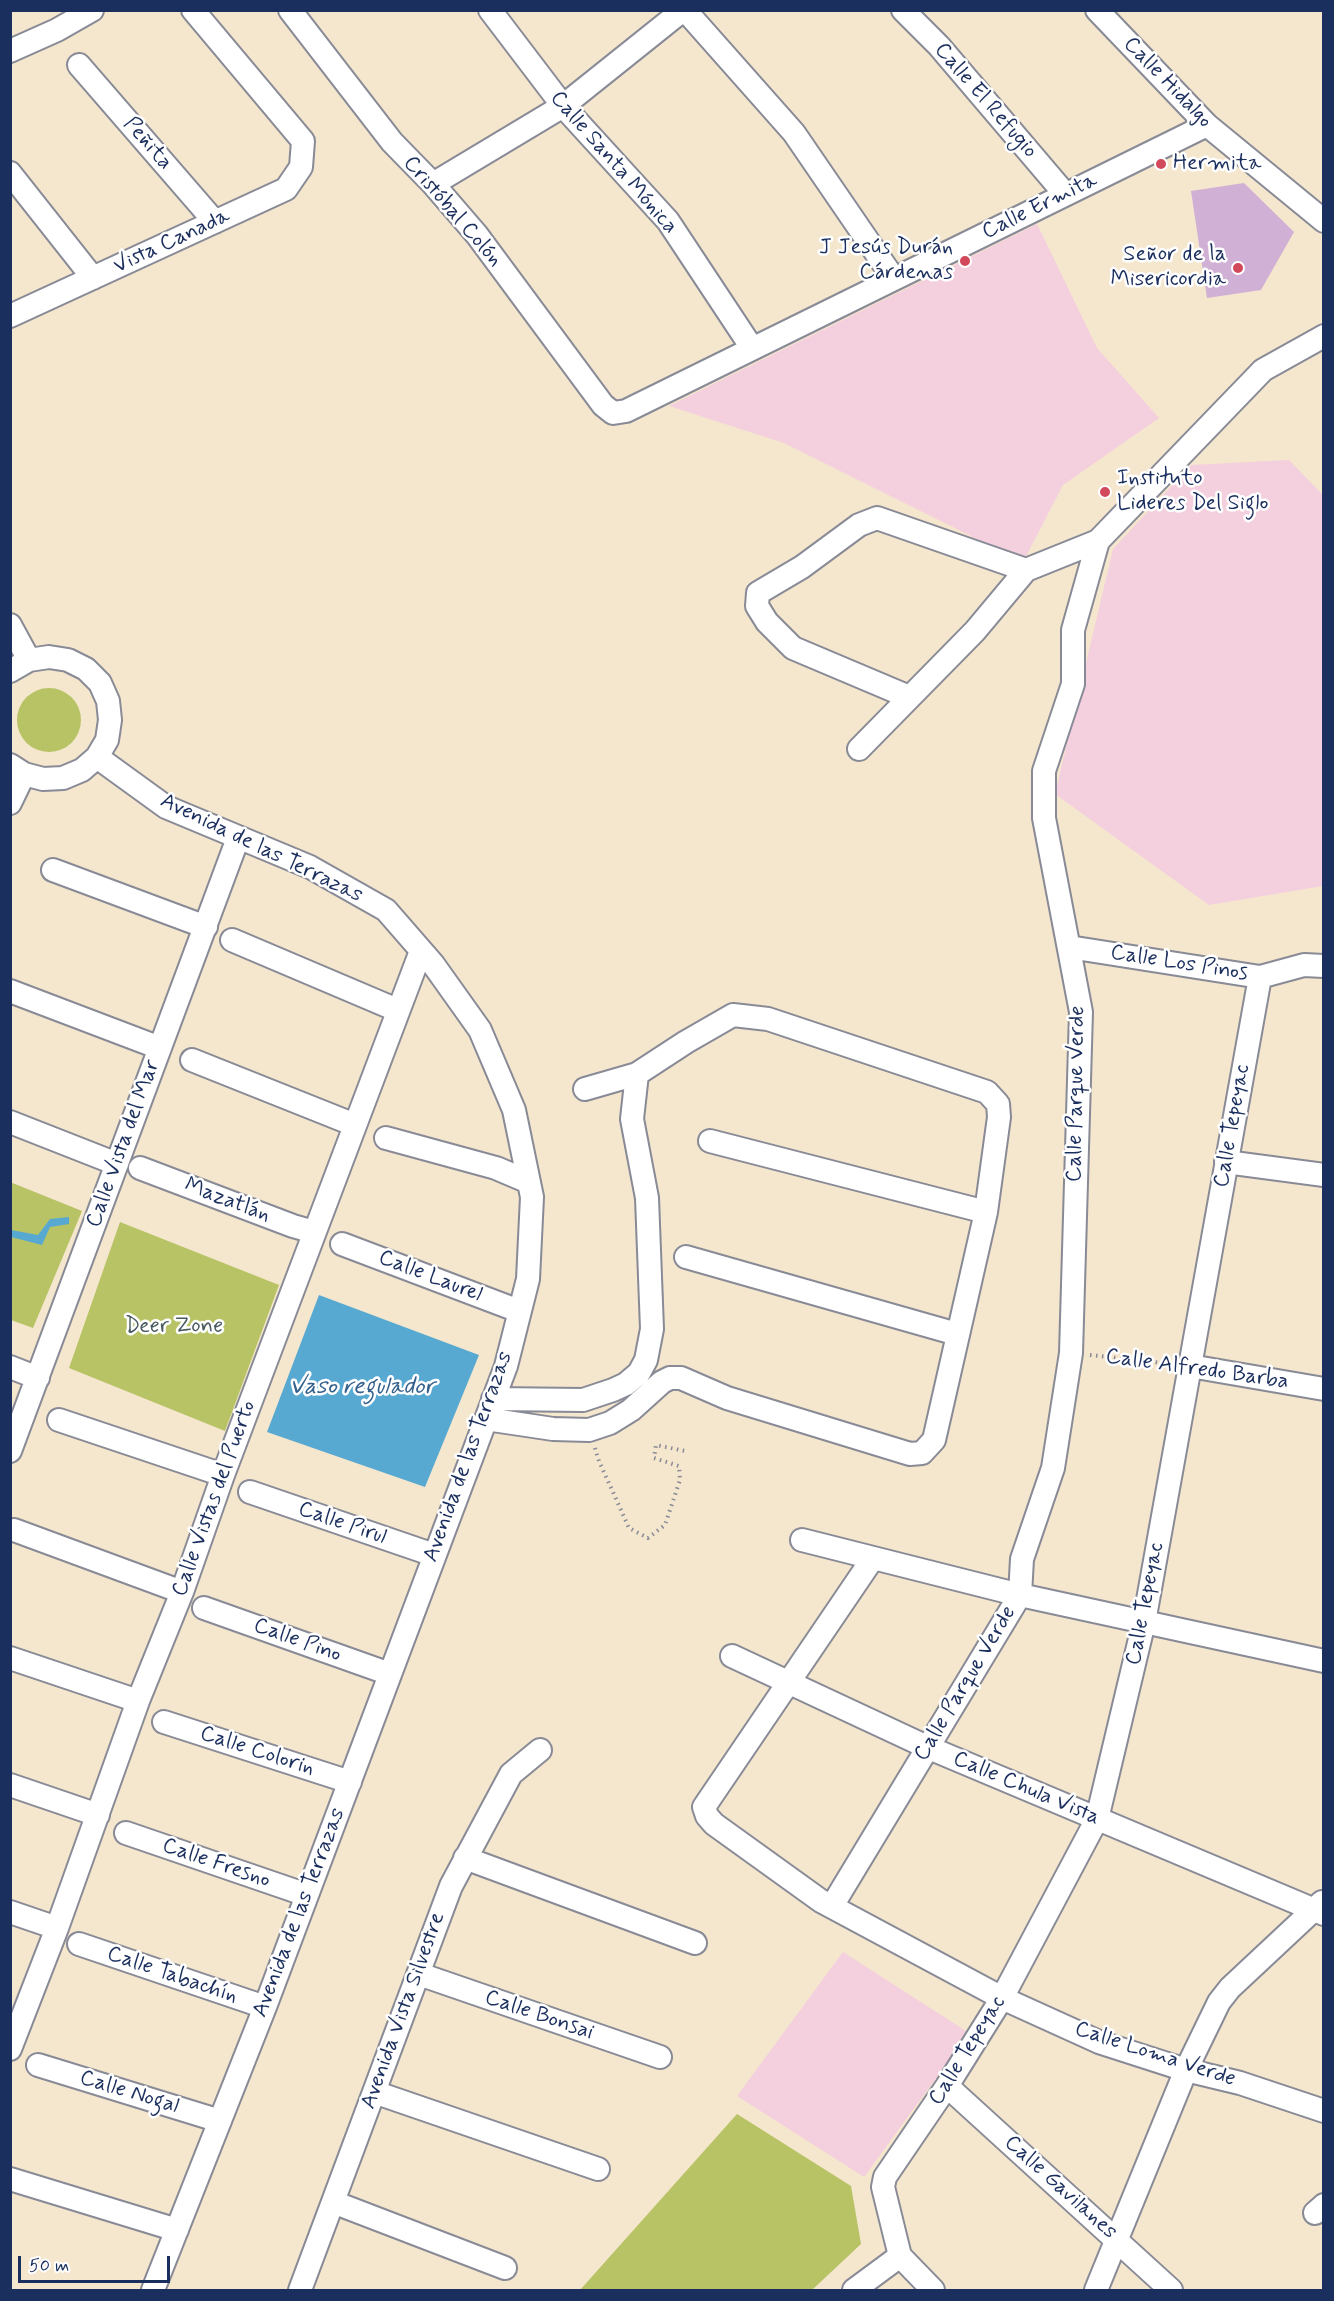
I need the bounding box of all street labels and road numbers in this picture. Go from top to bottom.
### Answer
street label: Calle Hidalgo [1117,32,1217,134]
street label: Calle El Refugio [928,38,1042,164]
street label: Calle Santa Mónica [544,86,682,240]
street label: Peñita [117,112,177,176]
street label: Cristóbal Colón [397,151,507,273]
street label: Calle Ermita [978,168,1102,246]
street label: Vista Canada [110,204,234,280]
street label: Avenida de las Terrazas [155,788,367,910]
street label: Calle Los Pinos [1108,940,1250,988]
street label: Calle Parque Verde [1062,1006,1092,1182]
street label: Calle Vista del Mar [81,1057,167,1231]
street label: Calle Tepeyac [1209,1062,1257,1190]
street label: Mazatlán [180,1173,274,1229]
street label: Calle Laurel [374,1245,486,1309]
street label: Calle Alfredo Barba [1104,1344,1290,1396]
street label: Avenida de las Terrazas [419,1348,519,1566]
street label: Calle Vistas del Puerto [167,1397,263,1601]
street label: Calle Pirul [295,1497,389,1551]
street label: Calle Tepeyac [1121,1540,1171,1668]
street label: Calle Parque Verde [909,1602,1023,1766]
street label: Calle Pino [250,1613,344,1669]
street label: Calle Colorin [196,1721,318,1783]
street label: Calle Chula Vista [949,1746,1103,1832]
street label: Avenida de las Terrazas [248,1805,352,2021]
street label: Calle Fresno [158,1833,274,1895]
street label: Avenida Vista Silvestre [356,1909,452,2113]
street label: Calle Tabachín [103,1941,241,2011]
street label: Calle Bonsai [481,1985,597,2047]
street label: Calle Tepeyac [924,1991,1012,2111]
street label: Calle Loma Verde [1071,2017,1239,2093]
street label: Calle Nogal [76,2065,182,2121]
street label: Calle Gavilanes [998,2130,1122,2246]

